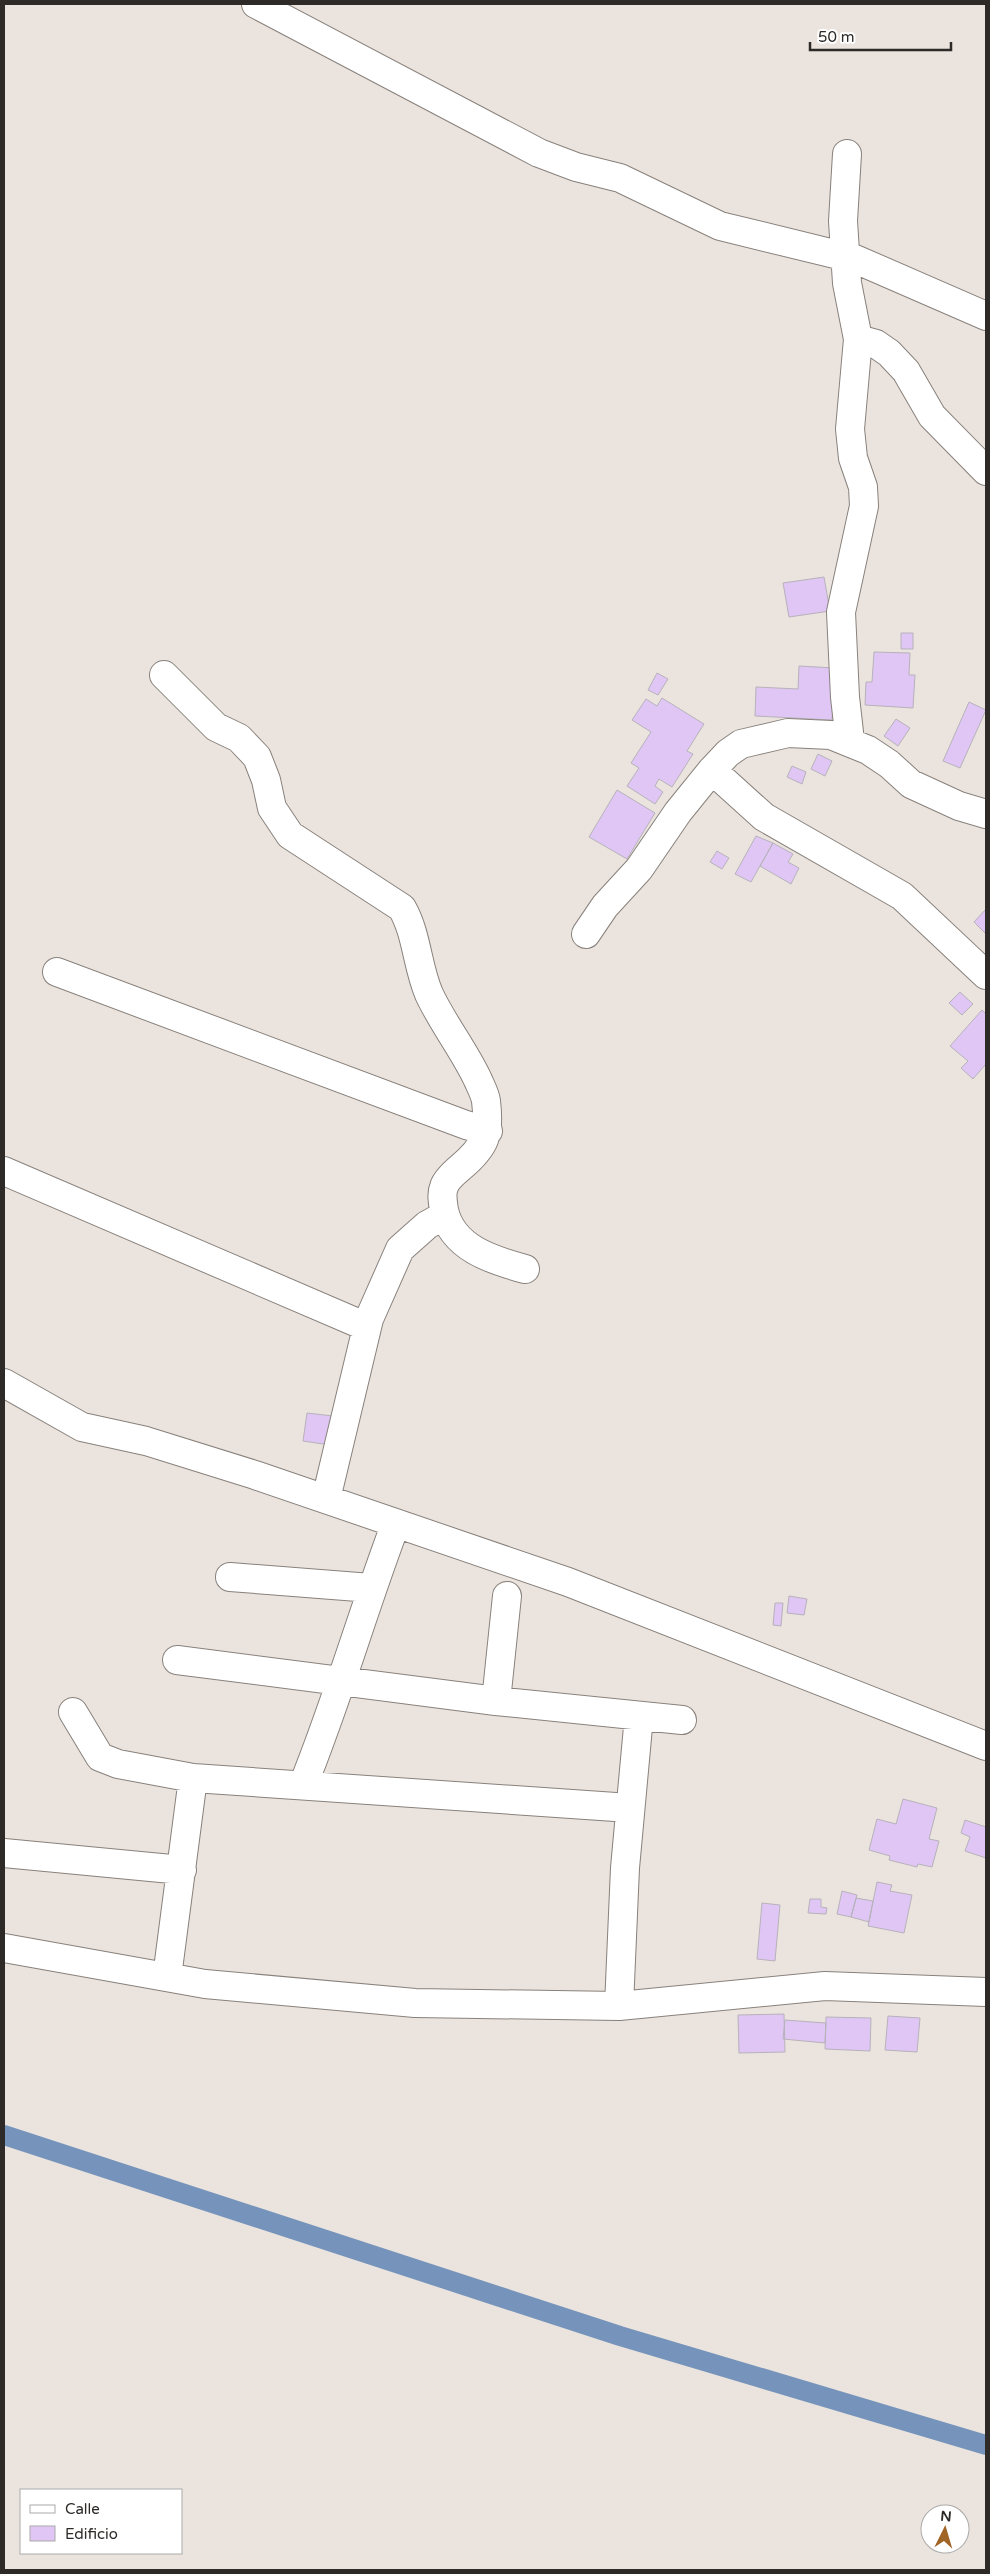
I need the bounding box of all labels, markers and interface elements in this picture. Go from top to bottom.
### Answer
scale bar [810,20,951,52]
text: 50 m [818,28,855,46]
legend [20,2489,182,2554]
text: Calle [65,2500,100,2518]
north arrow [920,2504,970,2554]
text: N [940,2508,952,2526]
text: Edificio [65,2525,118,2543]

